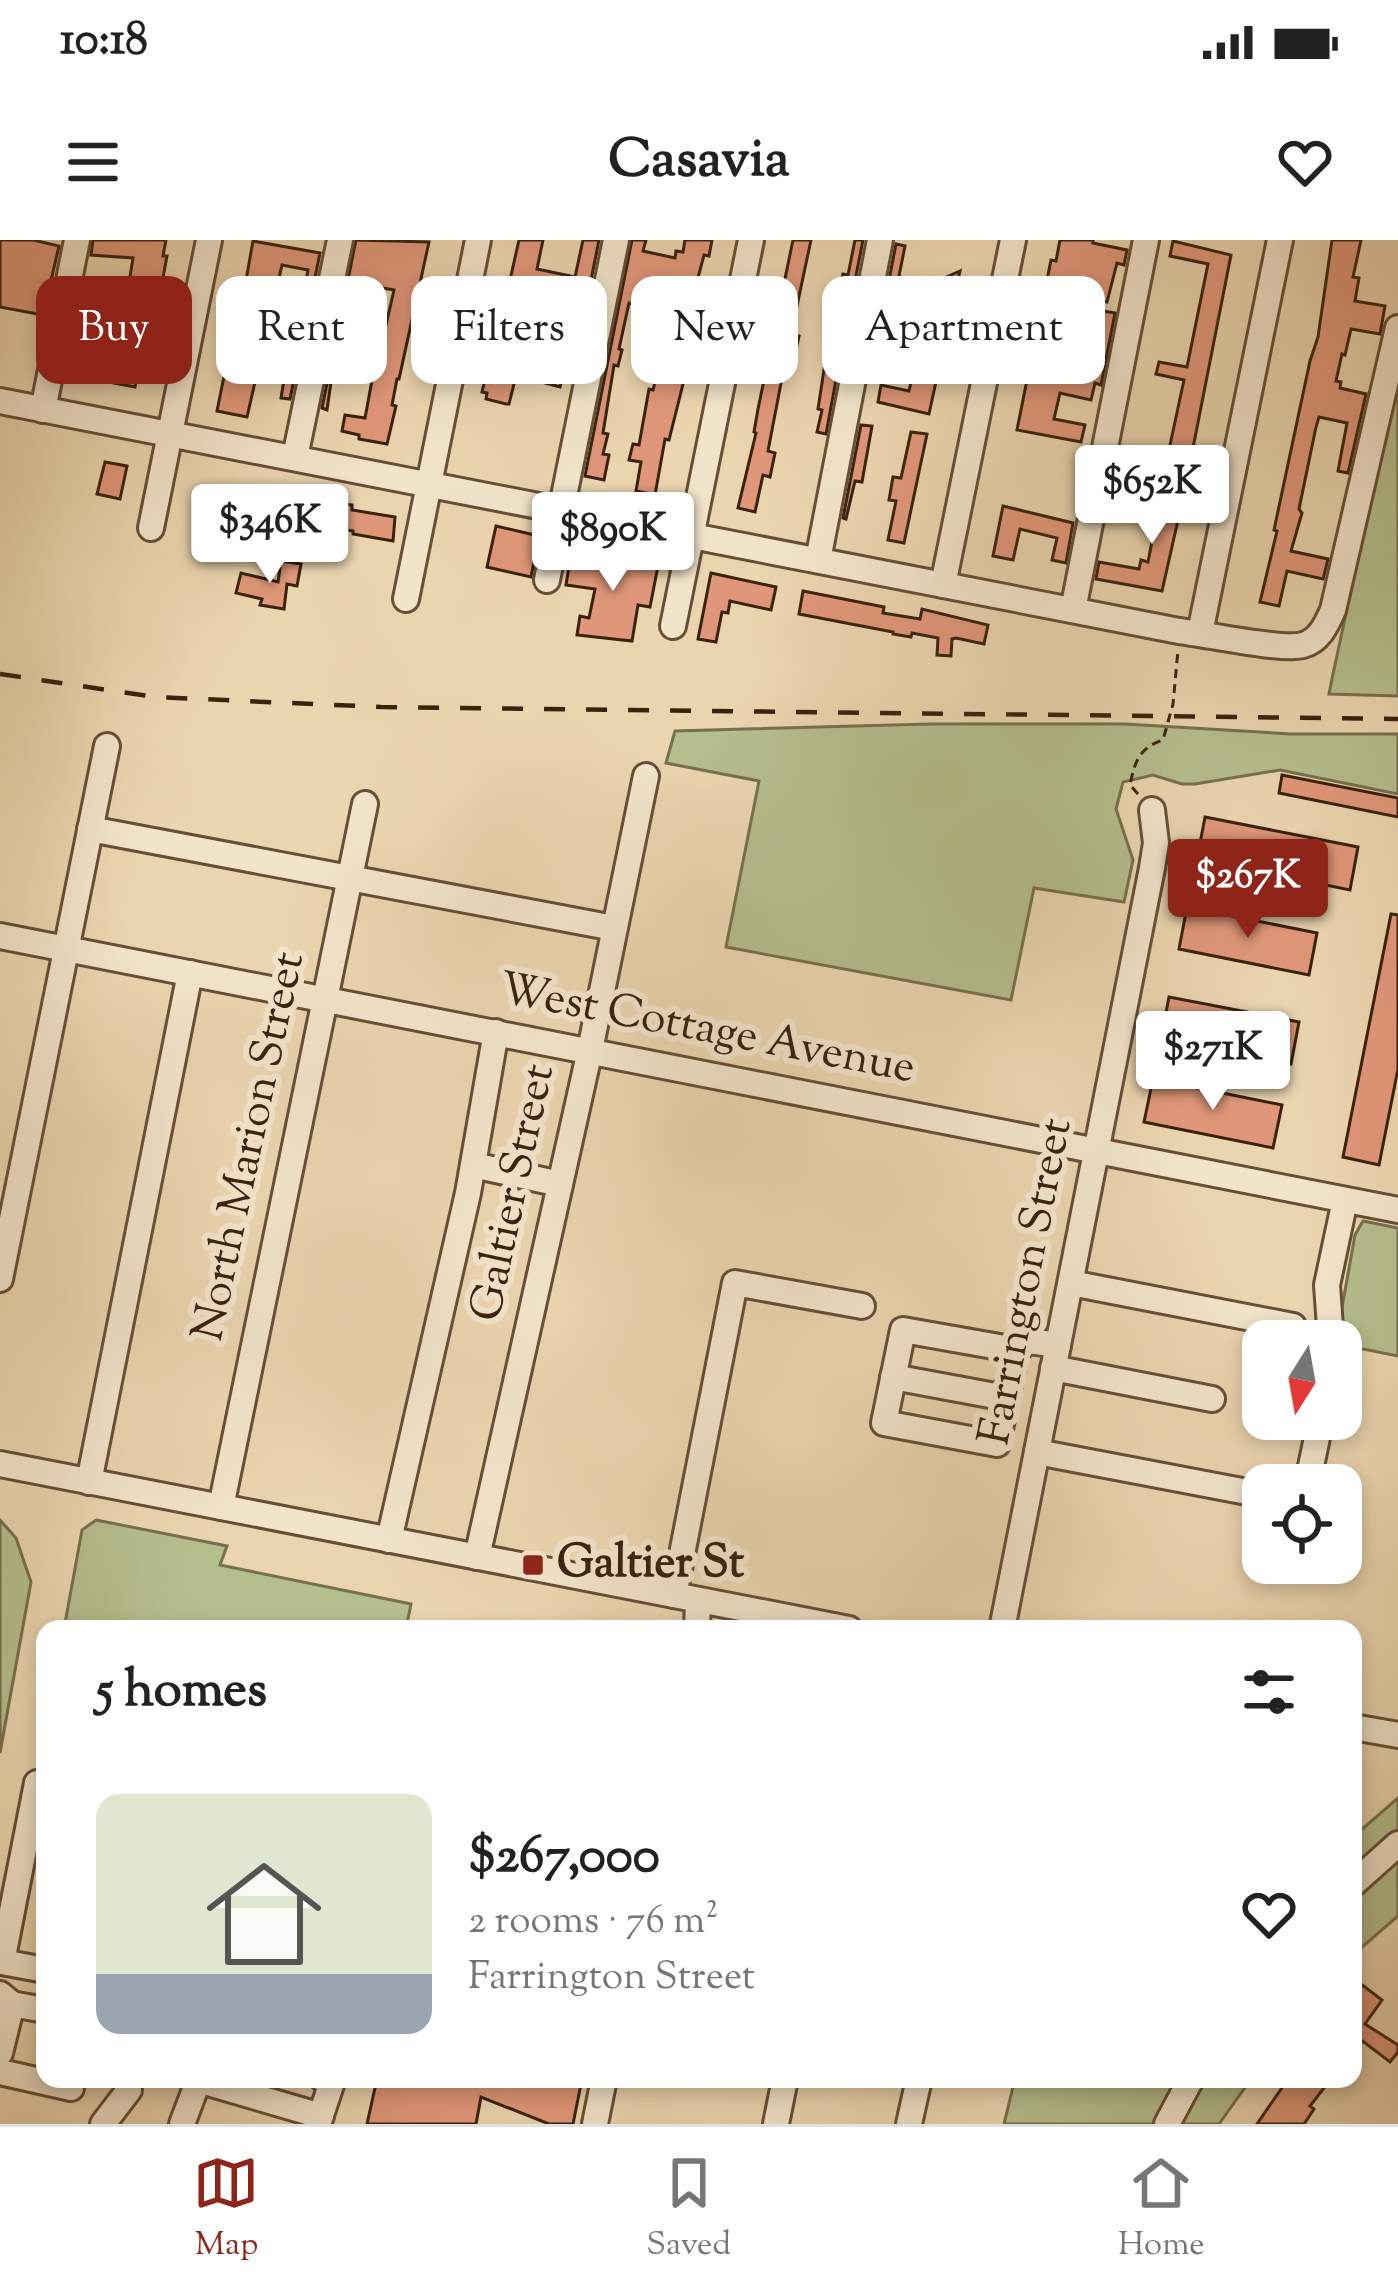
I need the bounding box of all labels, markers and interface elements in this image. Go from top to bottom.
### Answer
text: 10:18 [60,10,148,75]
text: Casavia [608,123,790,201]
icon: menu [60,129,126,195]
icon: heart [1272,129,1338,195]
chip: Buy [36,276,192,384]
chip: Rent [216,276,387,384]
chip: Filters [411,276,607,384]
chip: New [631,276,798,384]
chip: Apartment [822,276,1105,384]
pin: $652K [1068,445,1236,547]
text: $652K [1102,456,1202,512]
pin: $346K [186,484,354,586]
pin: $890K [529,492,697,594]
text: $346K [218,495,322,551]
text: $890K [559,503,667,559]
pin: $267K [1164,839,1332,941]
text: $267K [1195,850,1301,906]
street label: North Marion Street [178,947,324,1347]
street label: West Cottage Avenue [494,959,920,1103]
pin: $271K [1129,1011,1297,1113]
text: $271K [1163,1022,1263,1078]
street label: Galtier Street [456,1058,574,1328]
street label: Farrington Street [964,1113,1092,1451]
north arrow [1242,1320,1362,1440]
map controls [1242,1320,1362,1584]
button: locate [1242,1464,1362,1584]
place label: Galtier St [557,1533,745,1598]
marker: Galtier St [520,1552,546,1578]
text: 5 homes [96,1656,267,1729]
icon: filters [1236,1659,1302,1725]
text: $267,000 [468,1822,660,1895]
icon: home [192,1842,336,1986]
icon: heart [1236,1881,1302,1947]
text: 2 rooms · 76 m² [468,1895,719,1951]
text: Farrington Street [468,1951,755,2007]
tab: Map [193,2150,259,2270]
tab: Saved [646,2150,731,2270]
tab: Home [1118,2150,1205,2270]

